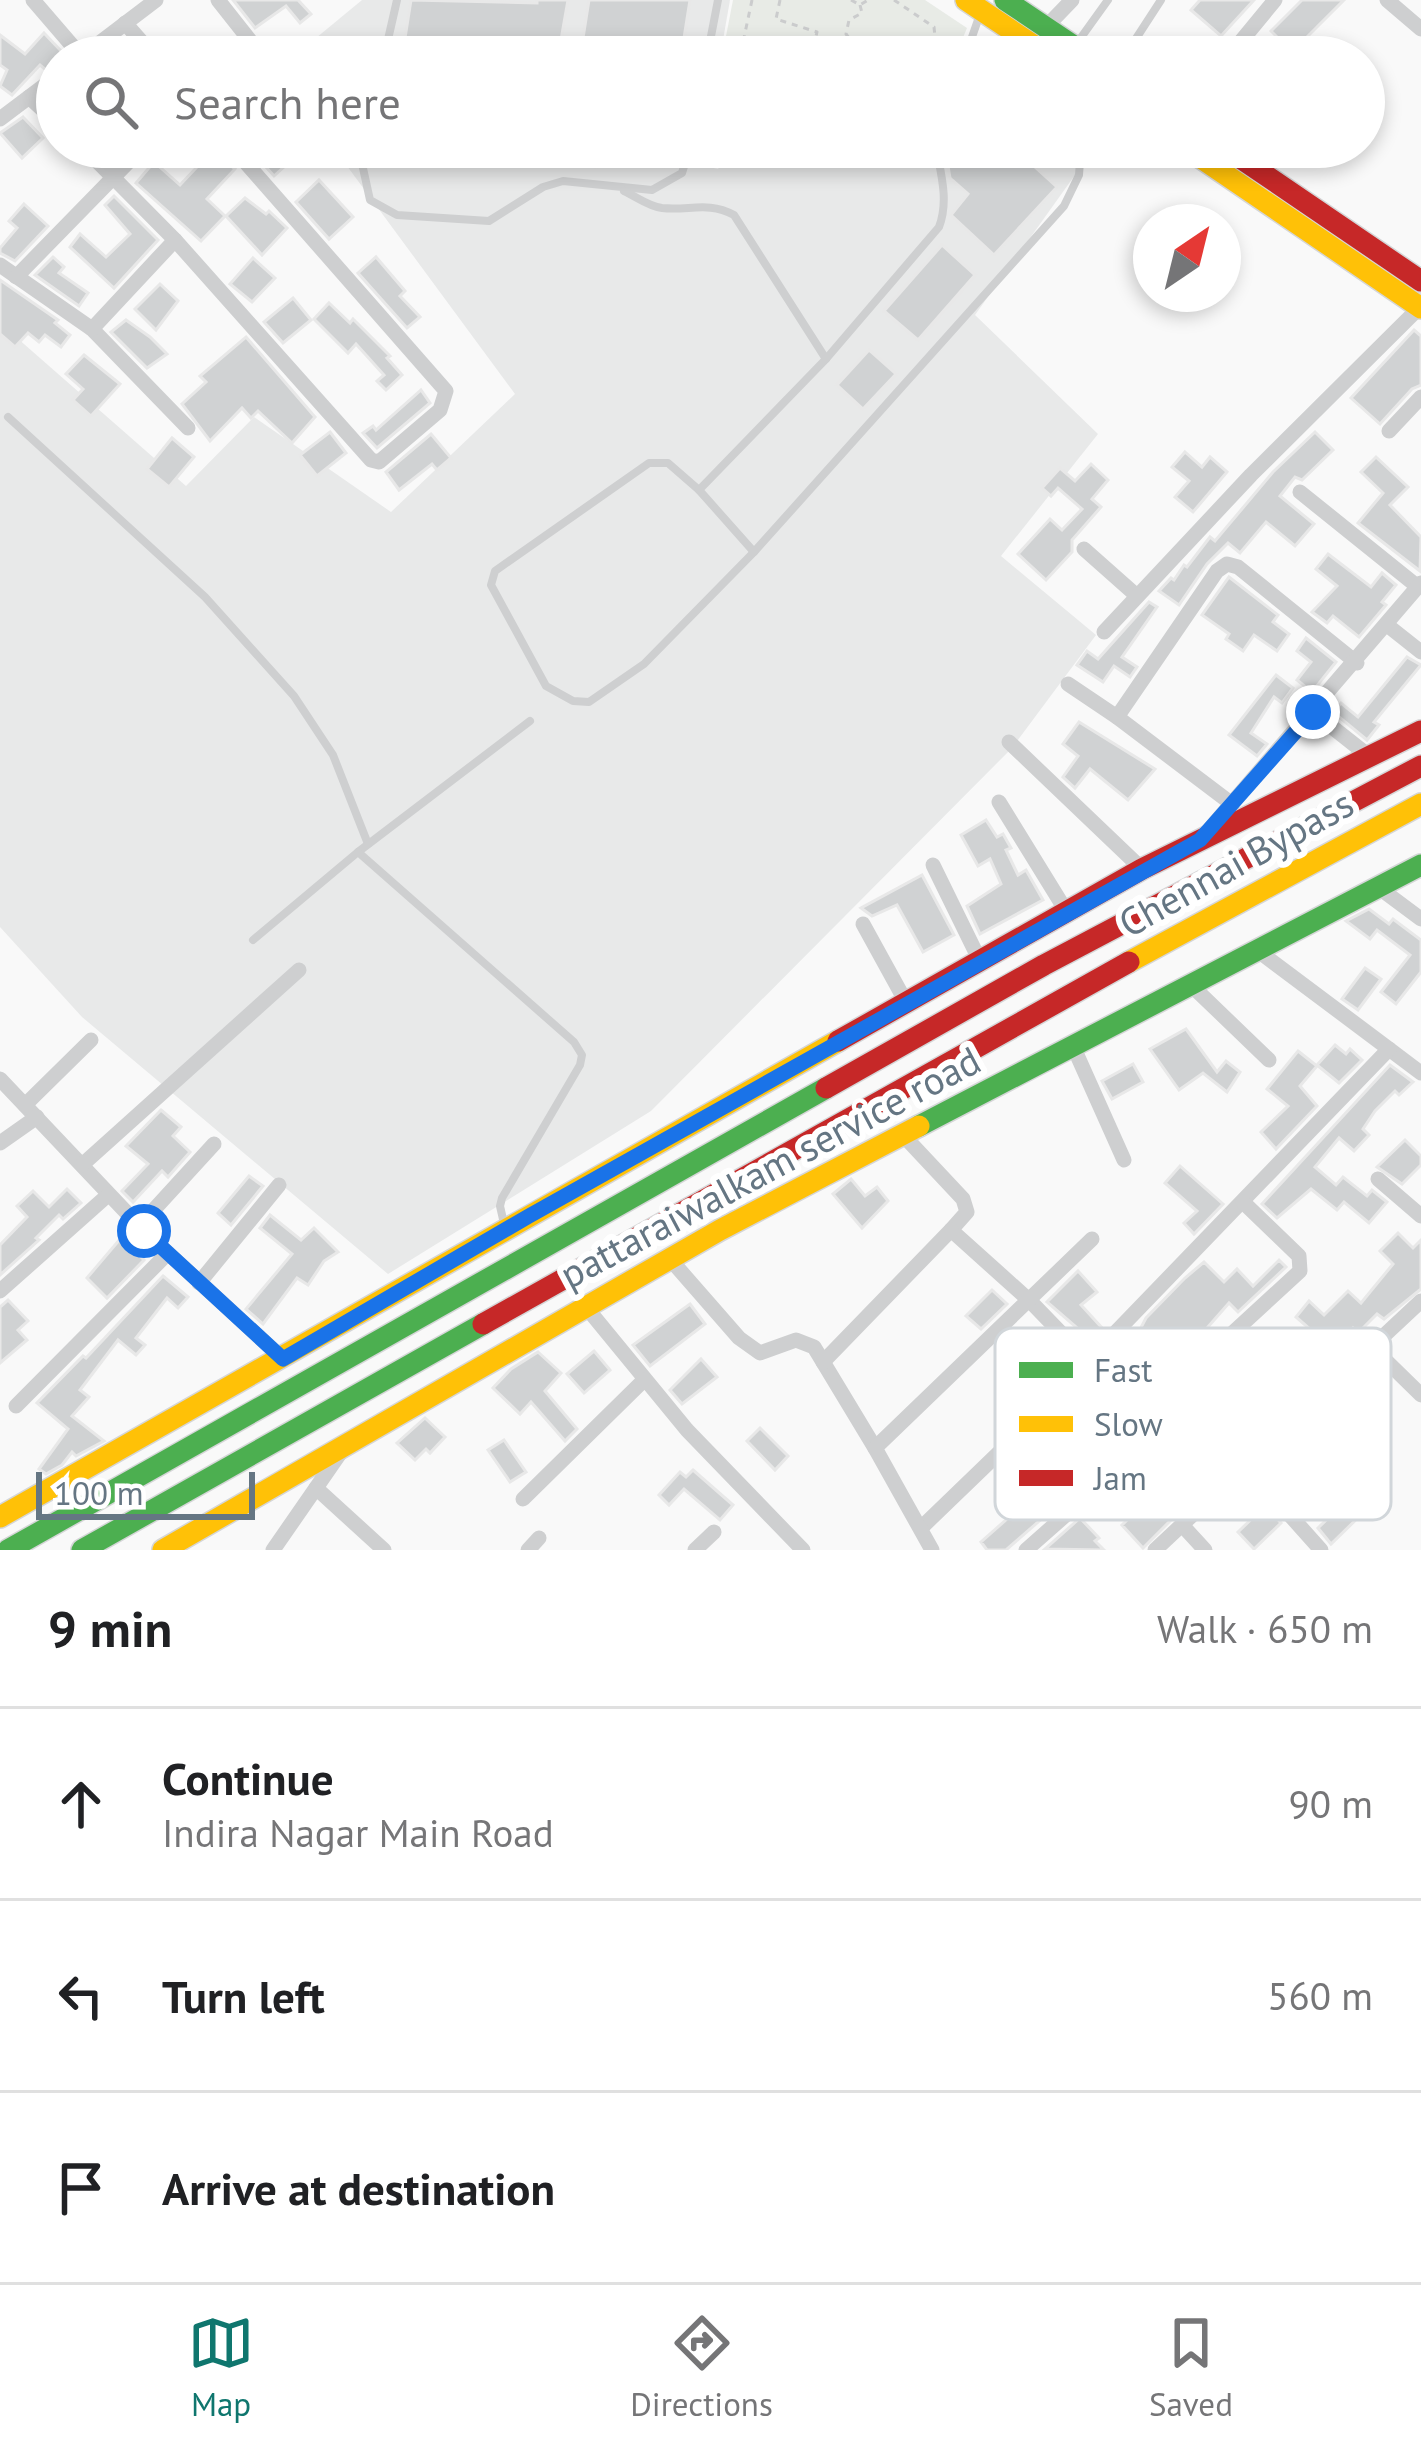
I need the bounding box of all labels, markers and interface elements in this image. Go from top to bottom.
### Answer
search box [36,36,1385,168]
icon: search [78,69,144,135]
text: Search here [174,73,401,131]
north arrow [1133,204,1241,312]
route end [1286,685,1340,739]
street label: Chennai Bypass [1109,777,1362,948]
street label: pattaraiwalkam service road [551,1034,989,1299]
route start [117,1204,171,1258]
legend [995,1328,1391,1520]
text: Fast [1094,1348,1153,1391]
text: Slow [1094,1402,1163,1445]
text: Jam [1092,1456,1147,1499]
scale bar [36,1466,255,1519]
text: 100 m [54,1471,144,1514]
text: 9 min [48,1595,172,1661]
text: Walk · 650 m [1157,1603,1373,1654]
text: Continue [162,1749,334,1807]
icon: ahead [48,1771,114,1837]
text: 90 m [1288,1778,1373,1829]
text: Indira Nagar Main Road [162,1807,554,1858]
icon: left [48,1963,114,2029]
text: Turn left [162,1967,325,2025]
text: 560 m [1267,1970,1373,2021]
icon: arrive [48,2155,114,2221]
text: Arrive at destination [162,2159,555,2217]
tab: Map [188,2310,254,2425]
tab: Directions [630,2310,773,2425]
tab: Saved [1149,2310,1233,2425]

